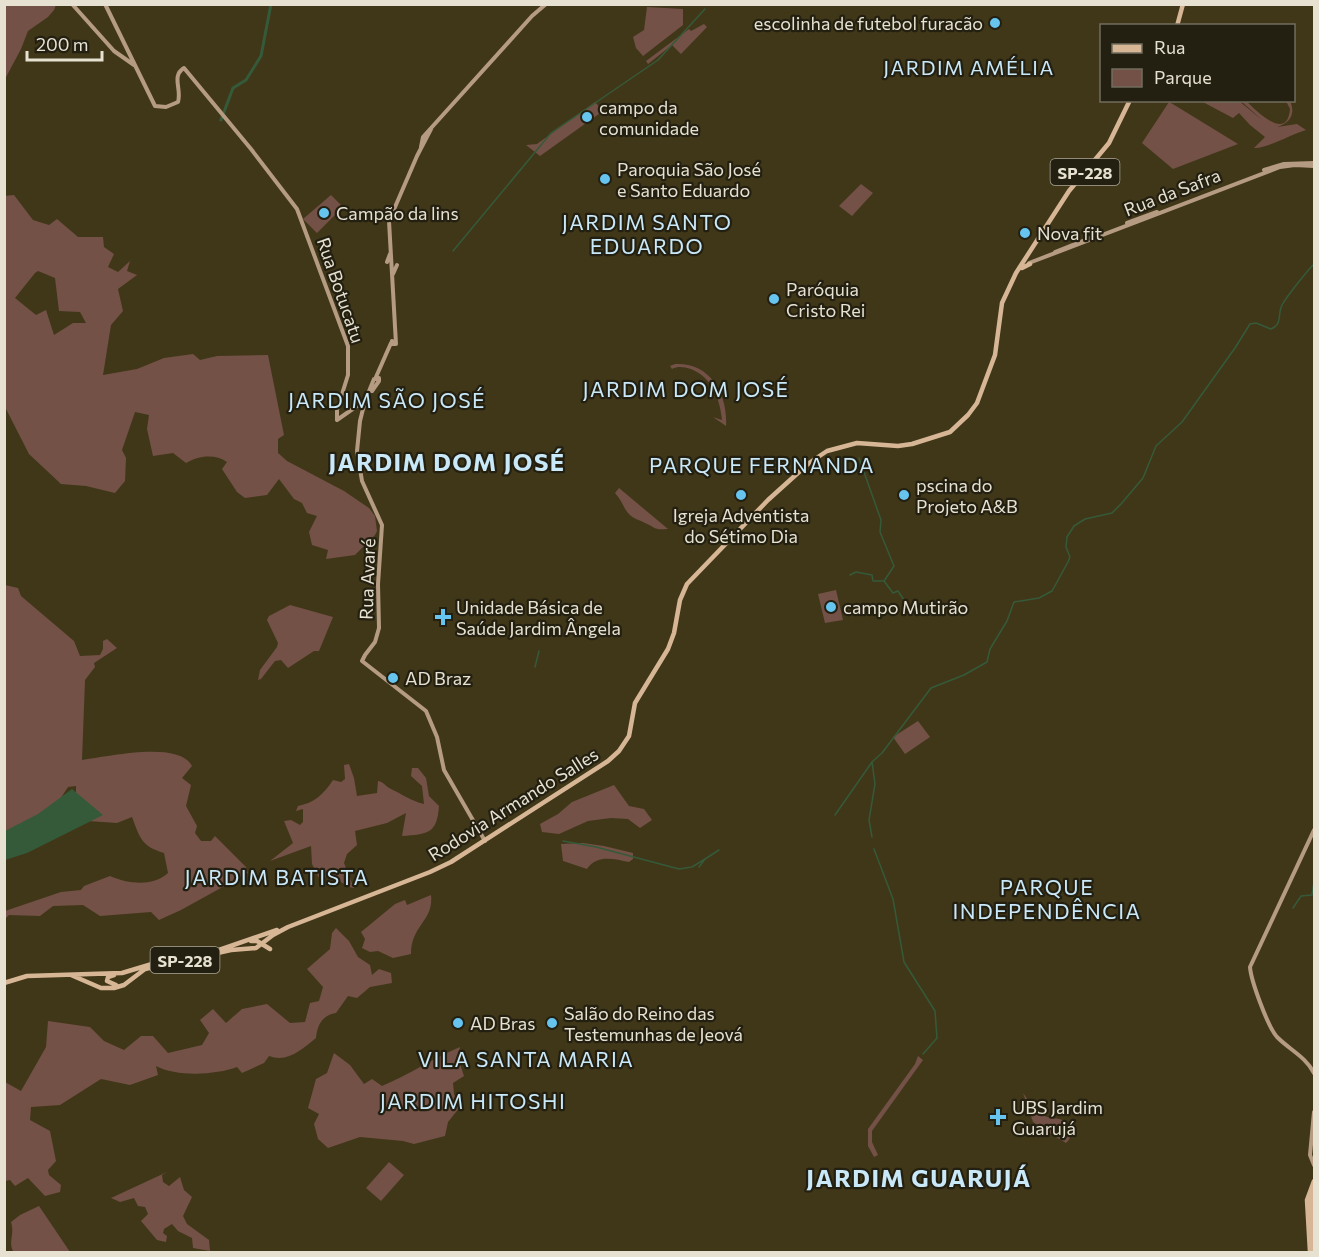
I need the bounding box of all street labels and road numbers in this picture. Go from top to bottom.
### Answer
road number: SP-228 [1050,159,1120,185]
street label: Rua da Safra [1121,164,1223,220]
street label: Rua Botucatu [313,234,369,346]
street label: Rua Avaré [355,538,379,620]
street label: Rodovia Armando Salles [424,743,602,865]
road number: SP-228 [150,947,219,973]

